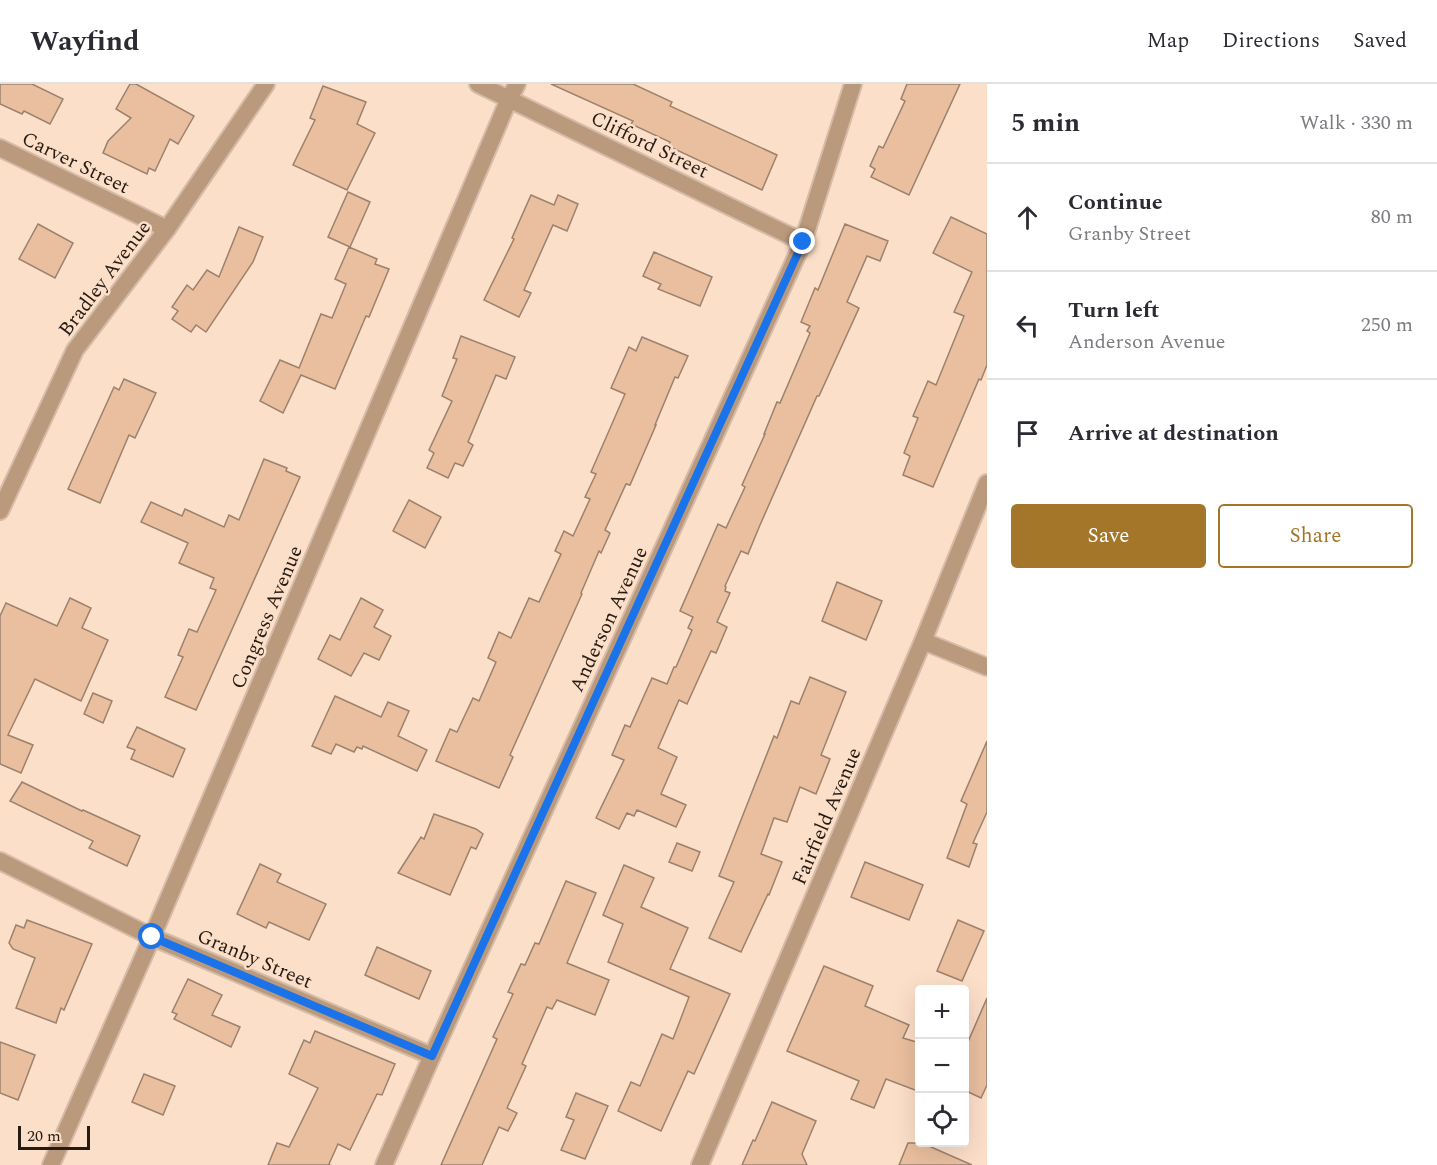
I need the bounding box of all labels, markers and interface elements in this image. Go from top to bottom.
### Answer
text: Wayfind [30,20,139,63]
text: Map [1147,25,1189,57]
text: Directions [1222,25,1320,57]
text: Saved [1353,25,1407,57]
street label: Clifford Street [586,103,714,186]
text: 5 min [1011,103,1080,143]
text: Walk · 330 m [1300,108,1413,138]
street label: Carver Street [16,124,135,202]
text: Continue [1068,186,1163,219]
icon: ahead [1011,201,1044,234]
text: 80 m [1371,202,1413,232]
street label: Bradley Avenue [51,214,158,343]
text: Granby Street [1068,219,1191,249]
route end [789,228,815,254]
text: Turn left [1068,294,1160,327]
icon: left [1011,309,1044,342]
text: 250 m [1361,310,1413,340]
text: Anderson Avenue [1068,327,1226,357]
icon: arrive [1011,417,1044,450]
text: Arrive at destination [1068,417,1279,450]
button: Save [1011,504,1206,568]
button: Share [1218,504,1413,568]
street label: Congress Avenue [223,541,311,694]
street label: Anderson Avenue [562,542,656,697]
street label: Fairfield Avenue [784,743,869,890]
street label: Granby Street [192,921,317,997]
route start [138,923,164,949]
map controls [915,985,969,1147]
button: + [915,985,969,1039]
button: − [915,1039,969,1093]
button: locate [915,1093,969,1147]
scale bar [18,1123,90,1150]
text: 20 m [27,1124,61,1148]

